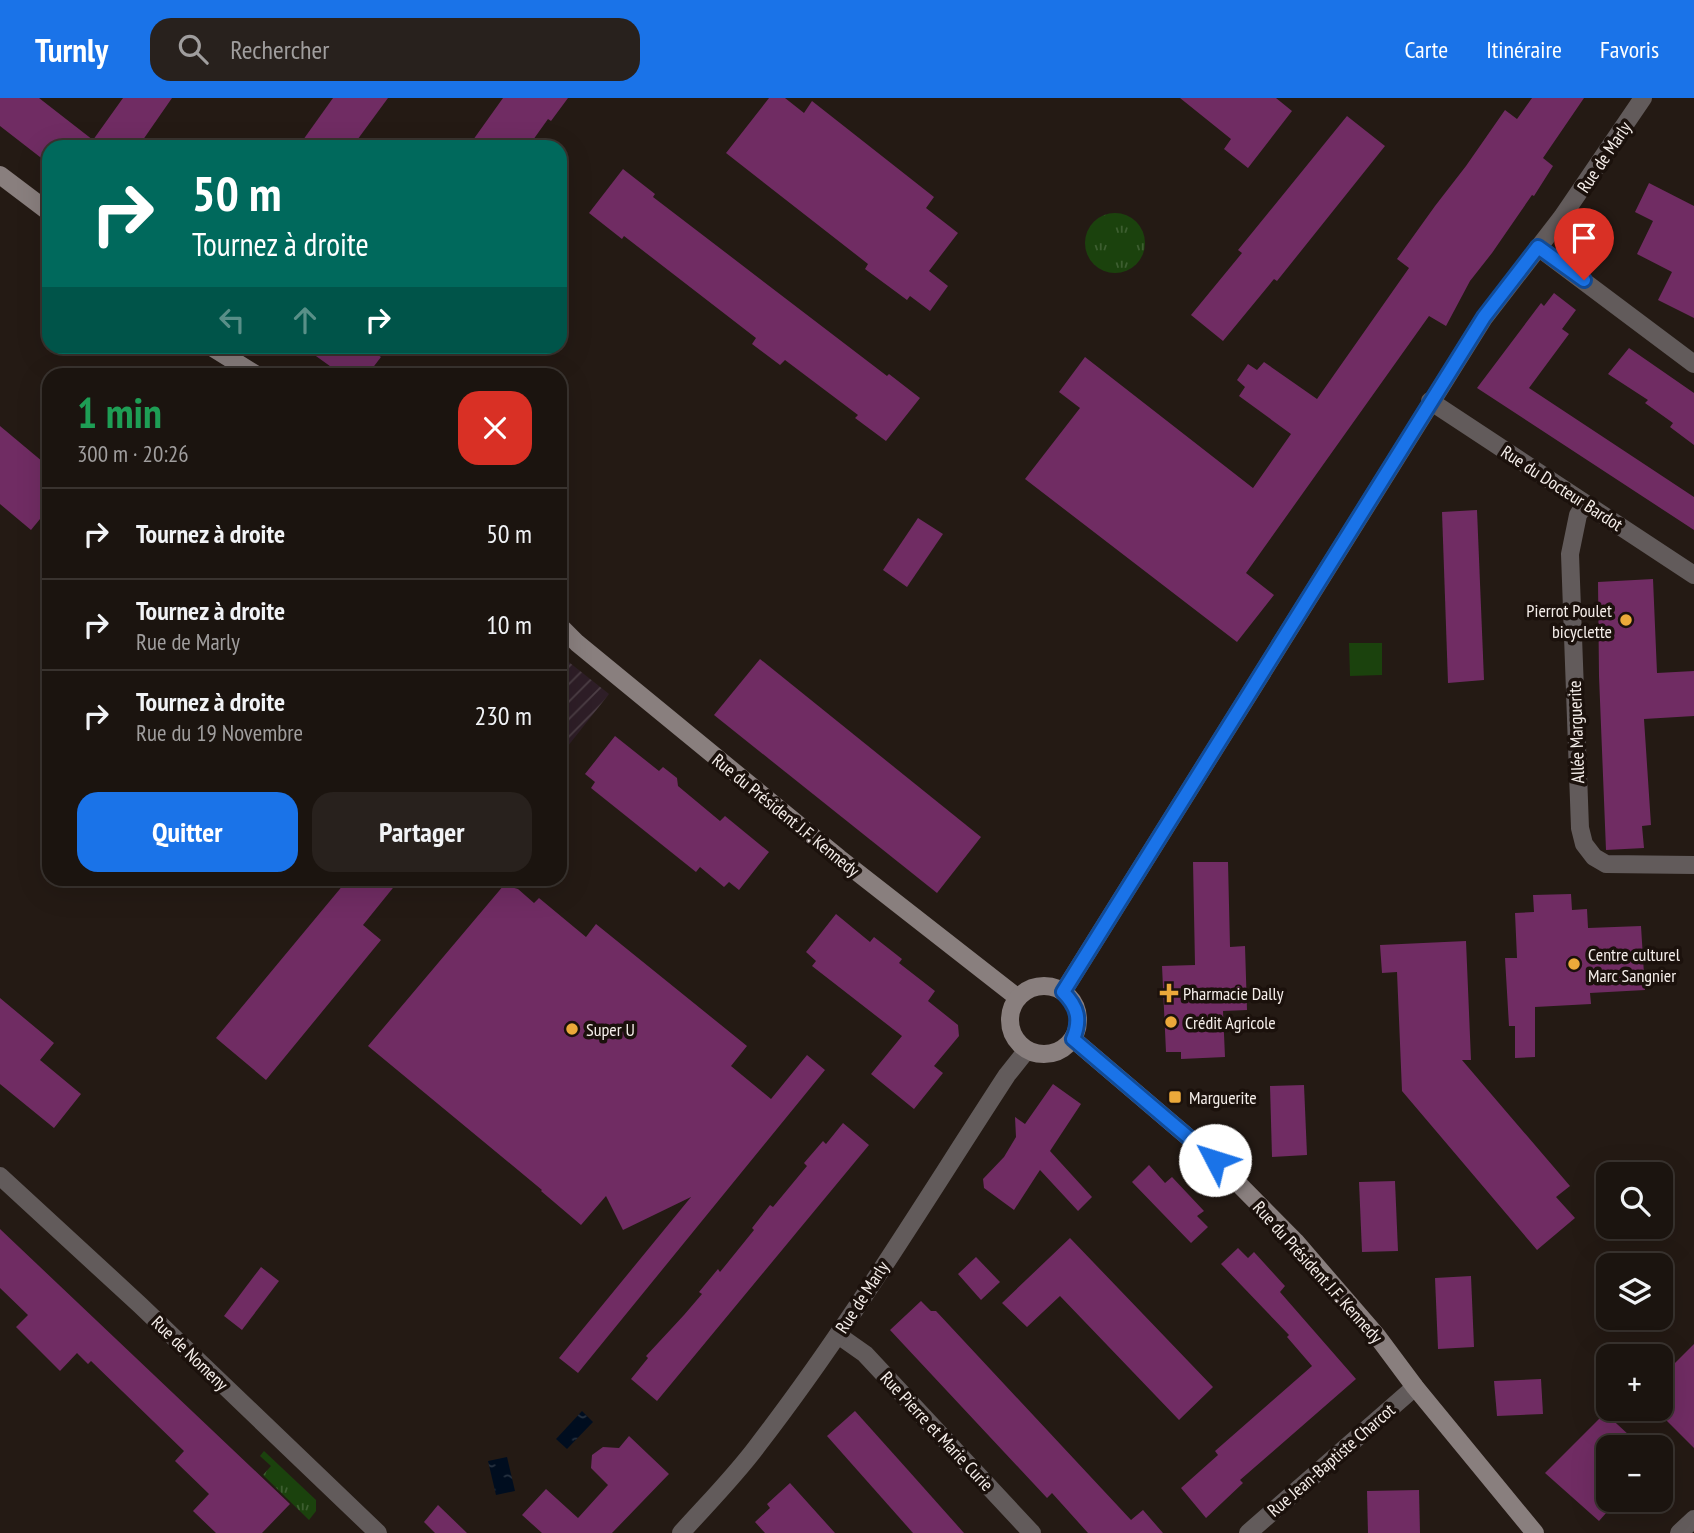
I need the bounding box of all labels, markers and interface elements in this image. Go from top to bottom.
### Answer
search box [150,18,640,81]
text: Turnly [35,28,108,71]
icon: search [174,30,212,68]
text: Rechercher [230,33,329,66]
text: Carte [1404,34,1448,65]
text: Itinéraire [1486,34,1562,65]
text: Favoris [1600,34,1659,65]
street label: Rue de Marly [1572,117,1636,197]
text: 50 m [192,161,281,225]
icon: right [77,168,168,259]
pin [1554,208,1614,280]
icon: arrive [1565,219,1603,257]
text: Tournez à droite [192,223,369,265]
icon: left [213,301,251,339]
icon: ahead [286,301,324,339]
icon: right [359,301,397,339]
text: 1 min [77,385,162,440]
button: close [458,391,532,465]
text: 300 m · 20:26 [77,439,189,468]
street label: Rue du Docteur Bardot [1497,440,1627,536]
icon: right [77,515,115,553]
text: Tournez à droite [136,517,285,550]
text: 50 m [486,517,532,550]
text: Tournez à droite [136,594,285,627]
place label: Pierrot Poulet bicyclette [1526,599,1612,643]
icon: right [77,606,115,644]
text: 10 m [486,608,532,641]
marker: Pierrot Poulet bicyclette [1618,612,1634,628]
text: Rue de Marly [136,627,240,656]
street label: Allée Marguerite [1563,680,1589,784]
text: Tournez à droite [136,685,285,718]
icon: right [77,697,115,735]
text: 230 m [474,699,532,732]
text: Rue du 19 Novembre [136,718,303,747]
street label: Rue du Président J.F. Kennedy [708,748,865,882]
button: Quitter [77,792,298,872]
button: Partager [312,792,532,872]
place label: Centre culturel Marc Sangnier [1588,943,1681,987]
marker: Centre culturel Marc Sangnier [1566,956,1582,972]
place label: Pharmacie Dally [1183,982,1284,1005]
marker: Pharmacie Dally [1161,985,1177,1001]
place label: Crédit Agricole [1185,1011,1276,1034]
marker: Crédit Agricole [1163,1014,1179,1030]
place label: Super U [586,1018,635,1041]
marker: Super U [564,1021,580,1037]
place label: Marguerite [1189,1086,1257,1109]
marker: Marguerite [1167,1089,1183,1105]
position arrow [1178,1123,1252,1197]
map controls [1596,1162,1673,1512]
button: search [1596,1162,1673,1239]
street label: Rue du Président J.F. Kennedy [1248,1196,1388,1348]
button: layers [1596,1253,1673,1330]
street label: Rue de Marly [830,1256,894,1337]
street label: Rue de Nomeny [147,1311,233,1395]
button: + [1596,1344,1673,1421]
street label: Rue Pierre et Marie Curie [876,1366,998,1496]
street label: Rue Jean-Baptiste Charcot [1263,1398,1399,1522]
button: − [1596,1435,1673,1512]

